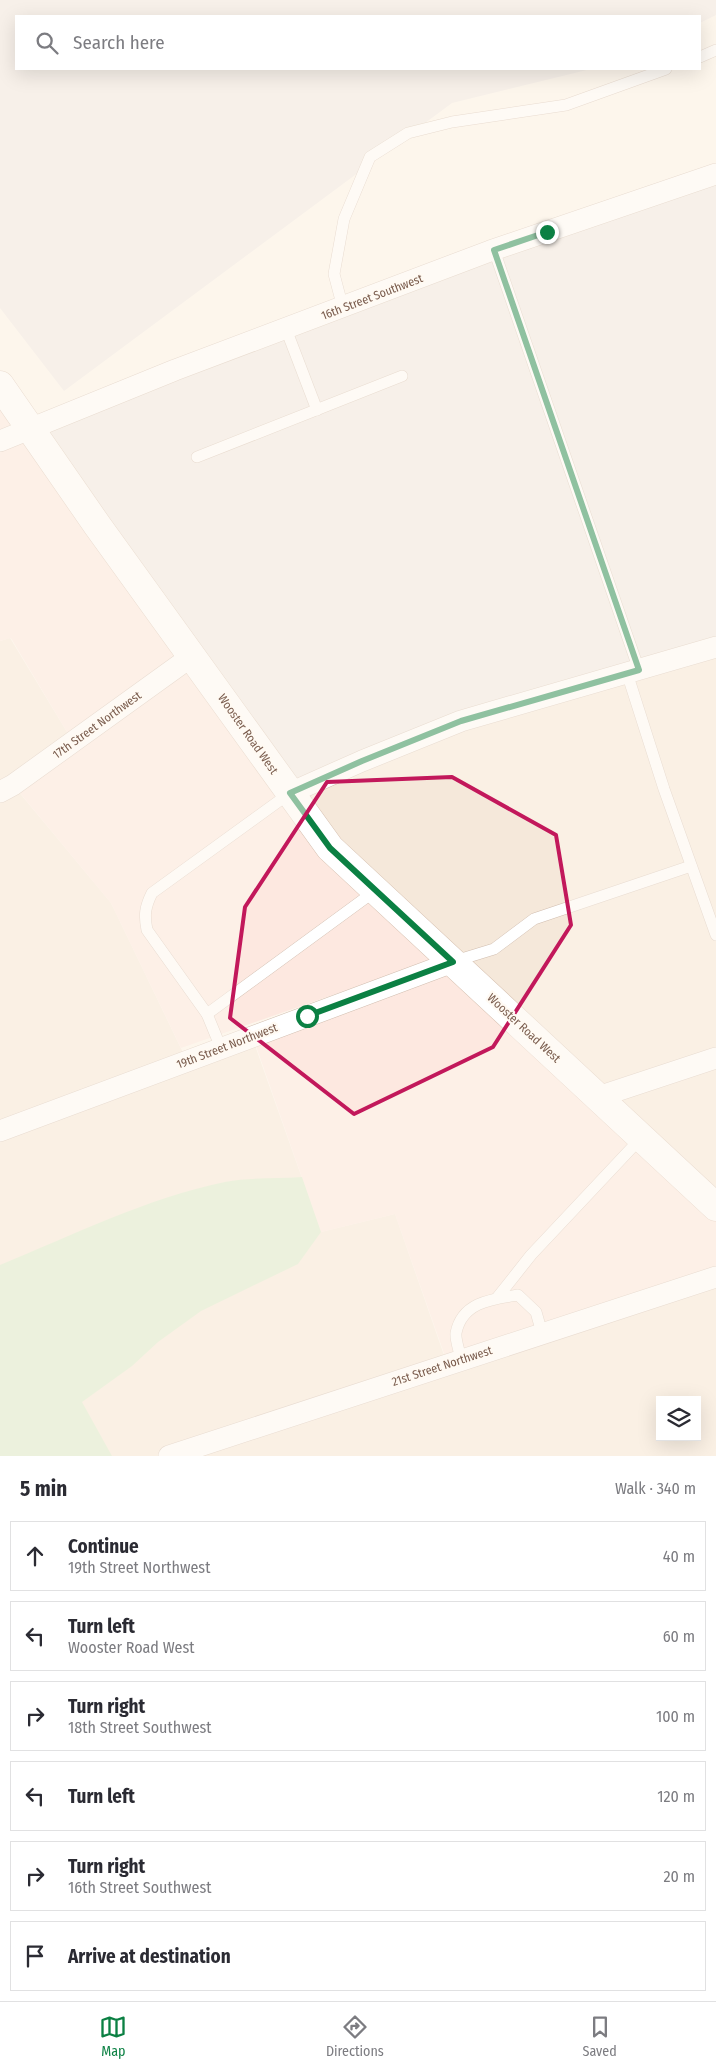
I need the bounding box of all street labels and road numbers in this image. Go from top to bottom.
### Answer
street label: 16th Street Southwest [319,271,425,323]
street label: 17th Street Northwest [50,688,144,762]
street label: Wooster Road West [215,691,281,777]
street label: Wooster Road West [485,991,564,1066]
street label: 19th Street Northwest [175,1020,279,1072]
street label: 21st Street Northwest [390,1343,494,1389]

